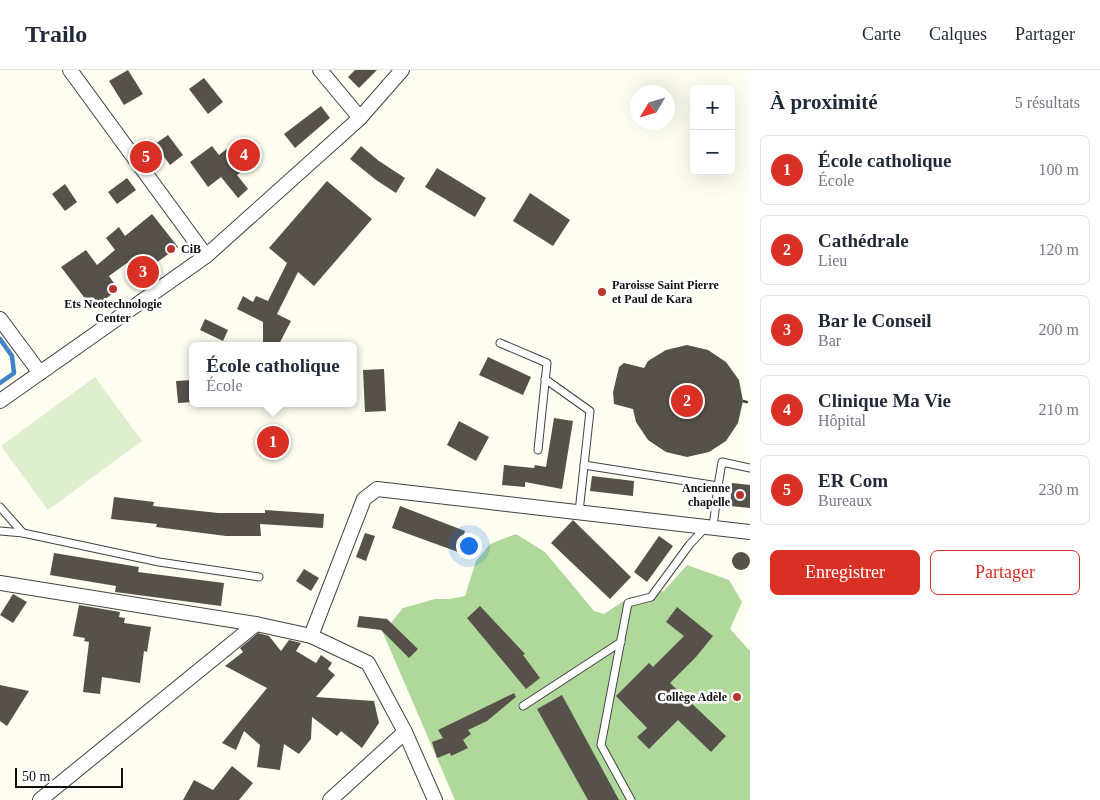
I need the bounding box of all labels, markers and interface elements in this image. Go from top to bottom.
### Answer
text: Trailo [25,21,87,47]
text: Carte [862,24,901,44]
text: Calques [929,24,987,44]
text: Partager [1015,24,1075,44]
north arrow [630,85,675,130]
map controls [690,85,735,175]
button: + [690,85,735,130]
text: À proximité [770,90,878,114]
text: 5 résultats [1015,94,1080,111]
button: − [690,130,735,175]
pin: 4 [228,136,260,174]
pin: 5 [130,138,162,176]
text: École catholique [818,150,952,171]
text: 1 [783,161,791,178]
text: 100 m [1039,161,1079,178]
text: École [818,172,854,189]
text: Cathédrale [818,230,909,251]
text: 2 [783,241,791,258]
text: 120 m [1039,241,1079,258]
place label: CiB [181,242,201,256]
marker: CiB [165,243,177,255]
text: Lieu [818,252,847,269]
pin: 3 [127,253,159,291]
place label: Paroisse Saint Pierre et Paul de Kara [612,278,720,306]
marker: Ets Neotechnologie Center [107,283,119,295]
marker: Paroisse Saint Pierre et Paul de Kara [596,286,608,298]
place label: Ets Neotechnologie Center [64,297,162,325]
text: Bar le Conseil [818,310,932,331]
text: 3 [783,321,791,338]
text: 200 m [1039,321,1079,338]
text: Bar [818,332,841,349]
popup [189,342,357,407]
text: École catholique [206,355,340,376]
text: École [206,377,243,394]
pin: 2 [671,382,703,420]
text: Clinique Ma Vie [818,390,951,411]
text: 4 [783,401,791,418]
text: 210 m [1039,401,1079,418]
text: Hôpital [818,412,866,429]
pin: 1 [257,423,289,461]
text: ER Com [818,470,888,491]
place label: Ancienne chapelle [682,481,731,509]
text: 5 [783,481,791,498]
text: 230 m [1039,481,1079,498]
marker: Ancienne chapelle [734,489,746,501]
text: Bureaux [818,492,872,509]
your location [456,533,482,559]
button: Enregistrer [770,550,920,595]
button: Partager [930,550,1080,595]
place label: Collège Adèle [657,690,728,704]
marker: Collège Adèle [731,691,743,703]
scale bar [15,765,122,788]
text: 50 m [22,769,50,784]

